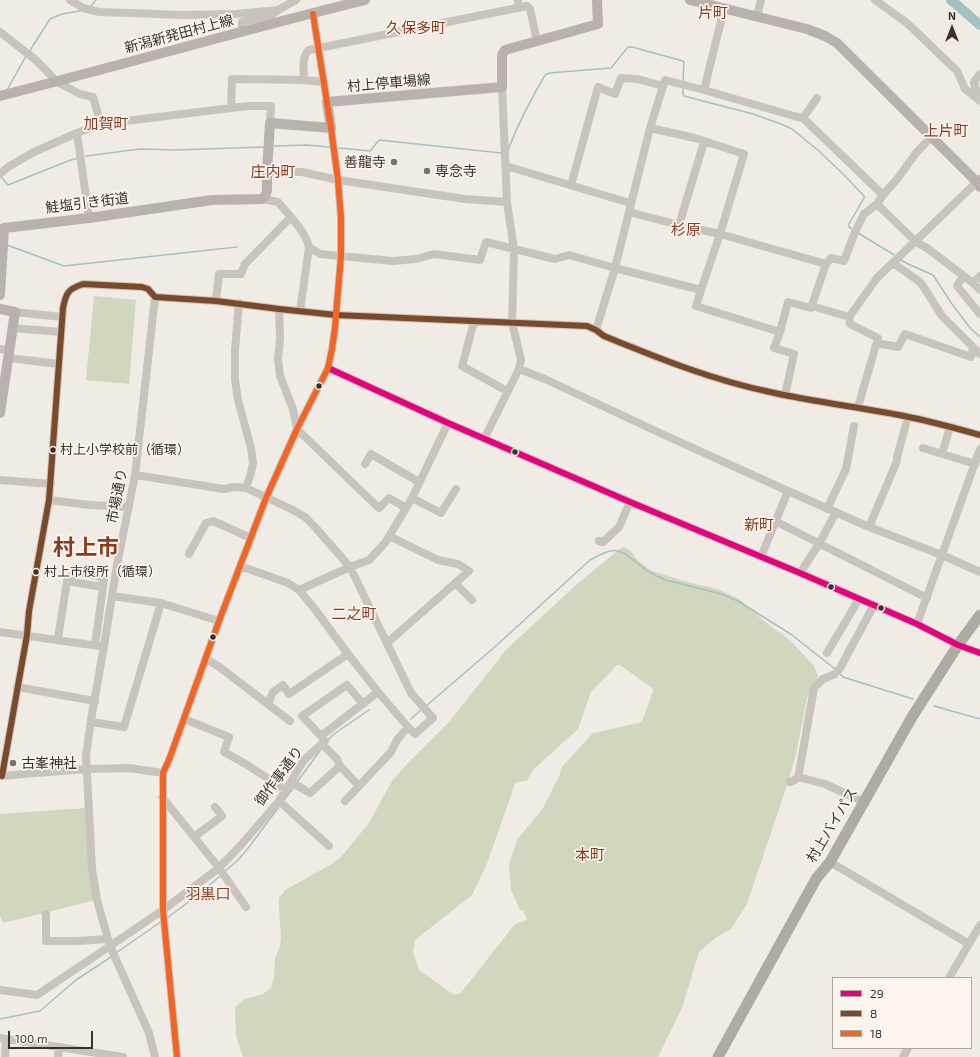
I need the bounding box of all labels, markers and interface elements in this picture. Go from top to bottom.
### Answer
district label: 片町 [698,4,728,22]
north arrow [932,8,972,48]
text: N [948,9,956,22]
street label: 新潟新発田村上線 [123,11,235,57]
district label: 久保多町 [386,19,446,37]
street label: 村上停車場線 [346,71,432,95]
district label: 加賀町 [84,115,128,133]
district label: 上片町 [924,122,968,140]
place label: 善龍寺 [344,154,386,170]
marker: 善龍寺 [389,157,399,167]
district label: 庄内町 [251,163,295,181]
place label: 専念寺 [435,163,477,179]
marker: 専念寺 [422,166,432,176]
street label: 鮭塩引き街道 [44,190,130,216]
district label: 杉原 [671,221,701,239]
unlabelled marker [314,381,324,391]
place label: 村上小学校前（循環） [60,442,190,458]
marker: 村上小学校前（循環） [48,445,58,455]
unlabelled marker [510,447,520,457]
street label: 市場通り [103,467,131,525]
district label: 新町 [744,516,774,534]
district label: 村上市 [53,535,119,561]
place label: 村上市役所（循環） [44,564,161,580]
marker: 村上市役所（循環） [31,567,41,577]
unlabelled marker [826,582,836,592]
unlabelled marker [876,603,886,613]
district label: 二之町 [332,605,376,623]
unlabelled marker [208,632,218,642]
street label: 御作事通り [251,743,307,809]
place label: 古峯神社 [21,755,77,771]
marker: 古峯神社 [8,758,18,768]
street label: 村上バイパス [803,785,861,865]
district label: 本町 [575,846,605,864]
district label: 羽黒口 [186,885,230,903]
legend [832,977,972,1049]
text: 29 [870,986,884,1000]
text: 8 [870,1006,877,1020]
scale bar [10,1023,95,1049]
text: 18 [870,1026,882,1040]
text: 100 m [15,1031,47,1045]

